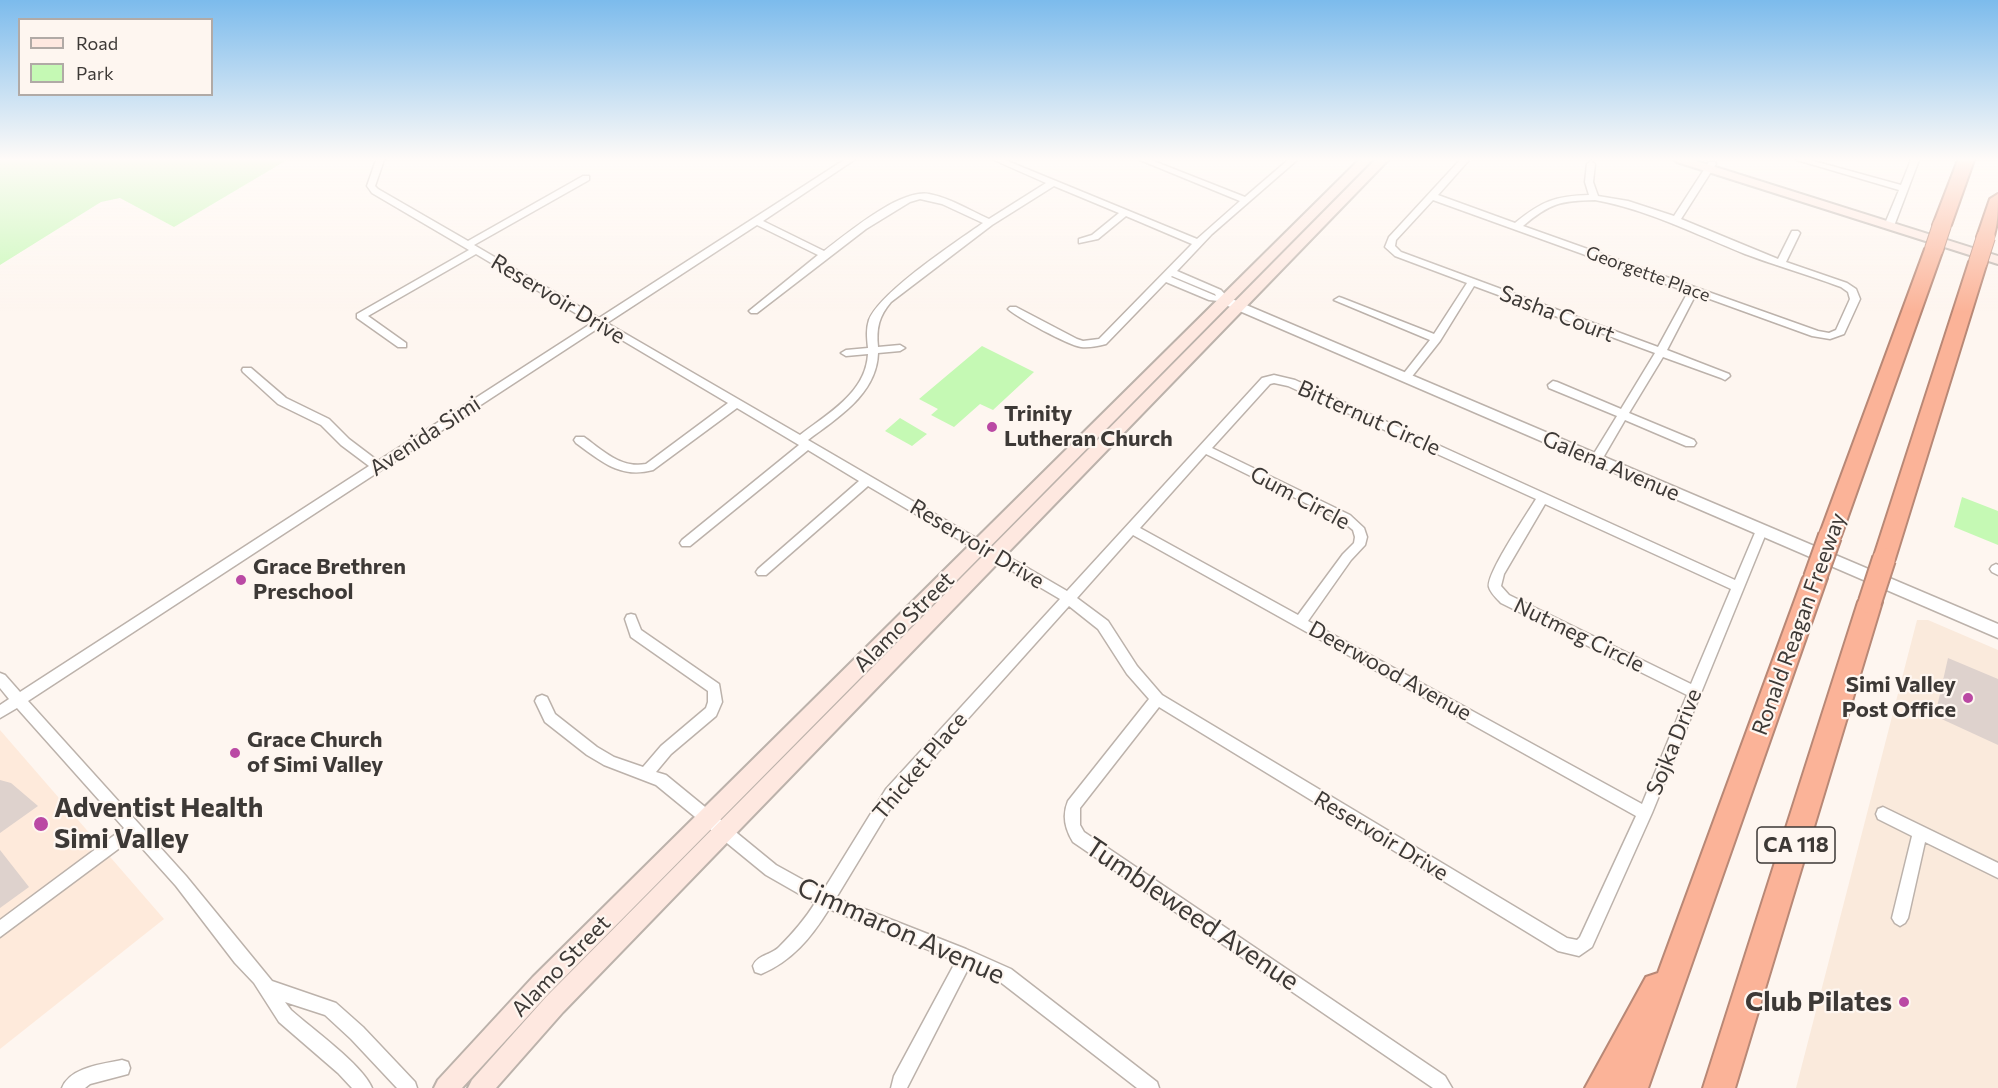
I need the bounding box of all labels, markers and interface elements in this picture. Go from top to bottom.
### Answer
legend [18,18,213,96]
text: Road [76,32,118,54]
text: Park [76,62,114,84]
street label: Georgette Place [1583,241,1713,307]
street label: Reservoir Drive [486,249,630,349]
street label: Sasha Court [1496,280,1618,348]
street label: Bitternut Circle [1294,375,1444,461]
street label: Avenida Simi [365,390,485,482]
place label: Trinity Lutheran Church [1004,401,1173,452]
marker: Trinity Lutheran Church [985,420,999,434]
street label: Galena Avenue [1538,425,1684,507]
street label: Gum Circle [1246,461,1354,535]
street label: Reservoir Drive [905,494,1049,594]
street label: Ronald Reagan Freeway [1746,509,1852,739]
place label: Grace Brethren Preschool [253,554,406,606]
street label: Alamo Street [848,566,960,678]
marker: Grace Brethren Preschool [234,573,248,587]
street label: Nutmeg Circle [1509,592,1649,678]
street label: Deerwood Avenue [1304,615,1476,727]
place label: Simi Valley Post Office [1842,672,1956,724]
street label: Sojka Drive [1641,685,1707,799]
marker: Simi Valley Post Office [1961,691,1975,705]
street label: Thicket Place [867,707,973,825]
place label: Grace Church of Simi Valley [247,727,383,778]
marker: Grace Church of Simi Valley [228,746,242,760]
street label: Reservoir Drive [1309,786,1453,886]
place label: Adventist Health Simi Valley [54,792,263,855]
marker: Adventist Health Simi Valley [32,815,50,833]
road number: CA 118 [1757,827,1835,863]
street label: Tumbleweed Avenue [1079,830,1305,998]
street label: Cimmaron Avenue [792,871,1010,991]
street label: Alamo Street [506,910,616,1022]
place label: Club Pilates [1745,986,1892,1018]
marker: Club Pilates [1897,995,1911,1009]

